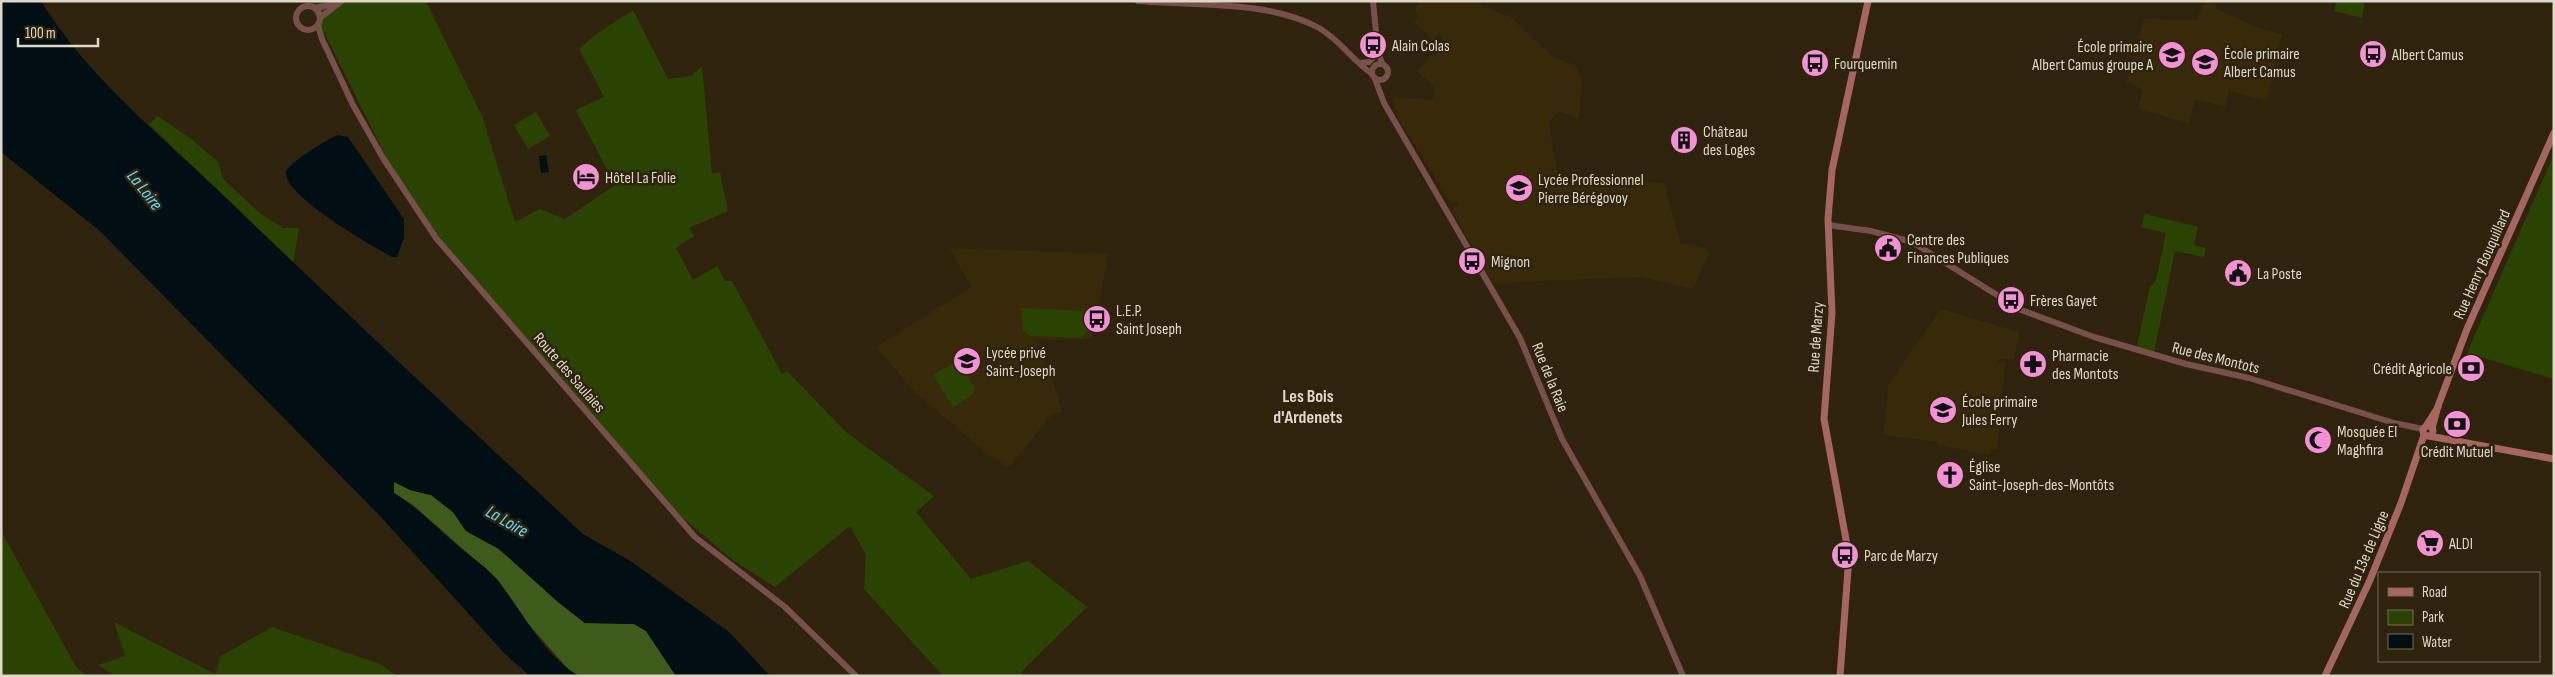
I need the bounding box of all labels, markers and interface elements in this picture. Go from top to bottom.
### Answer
scale bar [18,15,98,47]
text: 100 m [25,24,56,43]
bus stop icon: Alain Colas [1358,30,1388,60]
place label: Alain Colas [1391,37,1450,56]
place label: École primaire Albert Camus groupe A [2031,38,2153,75]
bus stop icon: Albert Camus [2358,39,2388,69]
school or university icon: École primaire Albert Camus groupe A [2157,40,2187,70]
place label: École primaire Albert Camus [2223,45,2300,82]
place label: Albert Camus [2391,46,2464,65]
school or university icon: École primaire Albert Camus [2190,47,2220,77]
bus stop icon: Fourquemin [1800,48,1830,78]
place label: Fourquemin [1834,55,1897,74]
place label: Château des Loges [1703,123,1755,160]
building icon: Château des Loges [1669,125,1699,155]
hotel icon: Hôtel La Folie [571,162,601,192]
water label: La Loire [122,166,167,215]
place label: Hôtel La Folie [605,169,676,188]
place label: Lycée Professionnel Pierre Bérégovoy [1538,171,1644,208]
school or university icon: Lycée Professionnel Pierre Bérégovoy [1504,173,1534,203]
street label: Rue Henry Bouquillard [2450,207,2515,322]
place label: Centre des Finances Publiques [1907,231,2009,268]
public building icon: Centre des Finances Publiques [1873,233,1903,263]
bus stop icon: Mignon [1457,246,1487,276]
place label: Mignon [1491,253,1530,272]
public building icon: La Poste [2223,258,2253,288]
place label: La Poste [2257,265,2302,284]
bus stop icon: Frères Gayet [1996,285,2026,315]
place label: Frères Gayet [2030,292,2097,311]
street label: Rue de Marzy [1805,301,1828,373]
place label: L.E.P. Saint Joseph [1116,302,1182,339]
bus stop icon: L.E.P. Saint Joseph [1082,304,1112,334]
street label: Route des Saulaies [529,329,609,417]
street label: Rue des Montots [2170,338,2262,379]
street label: Rue de la Raie [1527,340,1572,415]
place label: Lycée privé Saint-Joseph [986,344,1056,381]
school or university icon: Lycée privé Saint-Joseph [952,346,982,376]
place label: Pharmacie des Montots [2052,347,2119,384]
pharmacy icon: Pharmacie des Montots [2018,349,2048,379]
bank icon: Crédit Agricole [2456,353,2486,383]
place label: Crédit Agricole [2373,360,2452,379]
district label: Les Bois d'Ardenets [1273,386,1343,428]
place label: École primaire Jules Ferry [1961,393,2038,430]
school or university icon: École primaire Jules Ferry [1928,395,1958,425]
bank icon: Crédit Mutuel [2442,409,2472,439]
place label: Mosquée El Maghfira [2337,423,2397,460]
mosque icon: Mosquée El Maghfira [2303,425,2333,455]
place label: Crédit Mutuel [2421,443,2493,462]
place label: Église Saint-Joseph-des-Montôts [1969,458,2114,495]
church icon: Église Saint-Joseph-des-Montôts [1935,460,1965,490]
water label: La Loire [482,501,532,542]
street label: Rue du 13e de Ligne [2335,508,2394,611]
supermarket icon: ALDI [2415,528,2445,558]
place label: ALDI [2448,535,2473,554]
bus stop icon: Parc de Marzy [1830,540,1860,570]
place label: Parc de Marzy [1864,547,1938,566]
legend [2378,572,2540,662]
text: Road [2422,583,2447,602]
text: Park [2422,608,2444,627]
text: Water [2422,633,2453,652]

